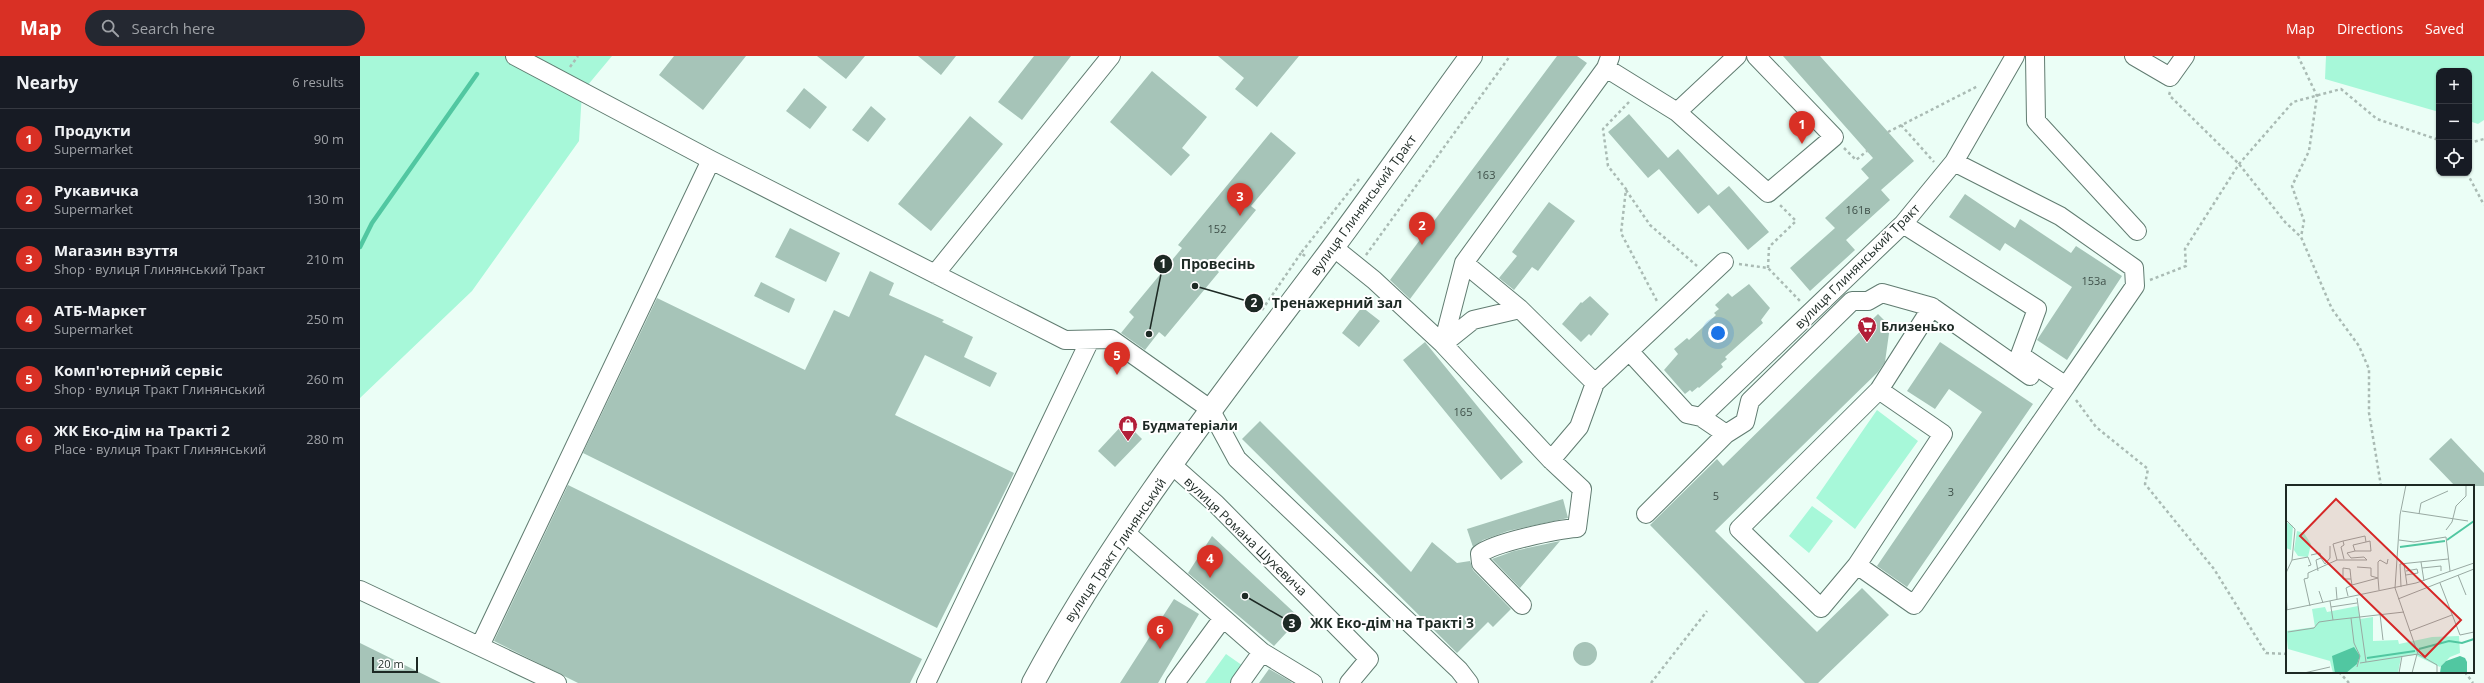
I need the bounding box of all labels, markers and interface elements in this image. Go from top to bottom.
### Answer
search box [85,10,365,46]
text: Map [20,15,61,41]
icon: search [99,17,121,39]
text: Search here [131,18,215,38]
text: Map [2286,19,2315,38]
text: Directions [2337,19,2403,38]
text: Saved [2425,19,2464,38]
map controls [2436,68,2472,176]
button: + [2436,68,2472,104]
text: Nearby [16,71,78,94]
text: 6 results [292,73,344,91]
button: − [2436,104,2472,140]
pin: 1 [1789,111,1815,144]
text: Продукти [54,120,131,140]
text: 1 [25,130,33,148]
text: 90 m [314,130,344,148]
street label: вулиця Глинянський Тракт [1306,131,1420,279]
text: Supermarket [54,140,133,158]
button: locate [2436,140,2472,176]
house number: 163 [1477,167,1495,182]
text: Рукавичка [54,180,139,200]
pin: 3 [1227,183,1253,216]
text: 2 [25,190,33,208]
text: 130 m [306,190,344,208]
street label: вулиця Глинянський Тракт [1790,199,1924,333]
text: Supermarket [54,200,133,218]
house number: 161в [1845,202,1871,217]
pin: 2 [1409,212,1435,245]
house number: 152 [1208,221,1226,236]
text: Магазин взуття [54,240,178,260]
text: 3 [25,250,33,268]
text: 210 m [306,250,344,268]
callout: Провесінь [1153,251,1263,277]
text: Провесінь [1181,254,1256,273]
text: 1 [1160,255,1166,272]
text: Shop · вулиця Глинянський Тракт [54,260,265,278]
house number: 153а [2082,273,2106,288]
callout: Тренажерний зал [1244,290,1410,316]
text: Тренажерний зал [1272,293,1402,312]
text: 2 [1251,294,1258,311]
text: АТБ-Маркет [54,300,147,320]
text: 4 [25,310,33,328]
text: 250 m [306,310,344,328]
supermarket icon: Близенько [1856,315,1878,343]
place label: Близенько [1881,317,1955,335]
text: Supermarket [54,320,133,338]
your location [1708,323,1728,343]
pin: 5 [1104,342,1130,375]
text: Комп'ютерний сервіс [54,360,223,380]
text: 5 [25,370,33,388]
text: 260 m [306,370,344,388]
text: Shop · вулиця Тракт Глинянський [54,380,265,398]
house number: 165 [1454,404,1472,419]
shop icon: Будматеріали [1117,414,1139,442]
place label: Будматеріали [1142,416,1238,434]
text: ЖК Еко-дім на Тракті 2 [54,420,230,440]
text: 6 [25,430,33,448]
text: 280 m [306,430,344,448]
text: Place · вулиця Тракт Глинянський [54,440,266,458]
street label: вулиця Романа Шухевича [1181,472,1311,600]
street label: вулиця Тракт Глинянський [1060,474,1170,626]
house number: 3 [1948,484,1954,499]
inset map [2286,485,2474,673]
house number: 5 [1713,488,1719,503]
pin: 4 [1197,545,1223,578]
callout: ЖК Еко-дім на Тракті 3 [1282,610,1482,636]
text: ЖК Еко-дім на Тракті 3 [1310,613,1474,632]
text: 3 [1289,615,1296,632]
pin: 6 [1147,616,1173,649]
scale bar [372,655,418,674]
text: 20 m [378,656,404,671]

